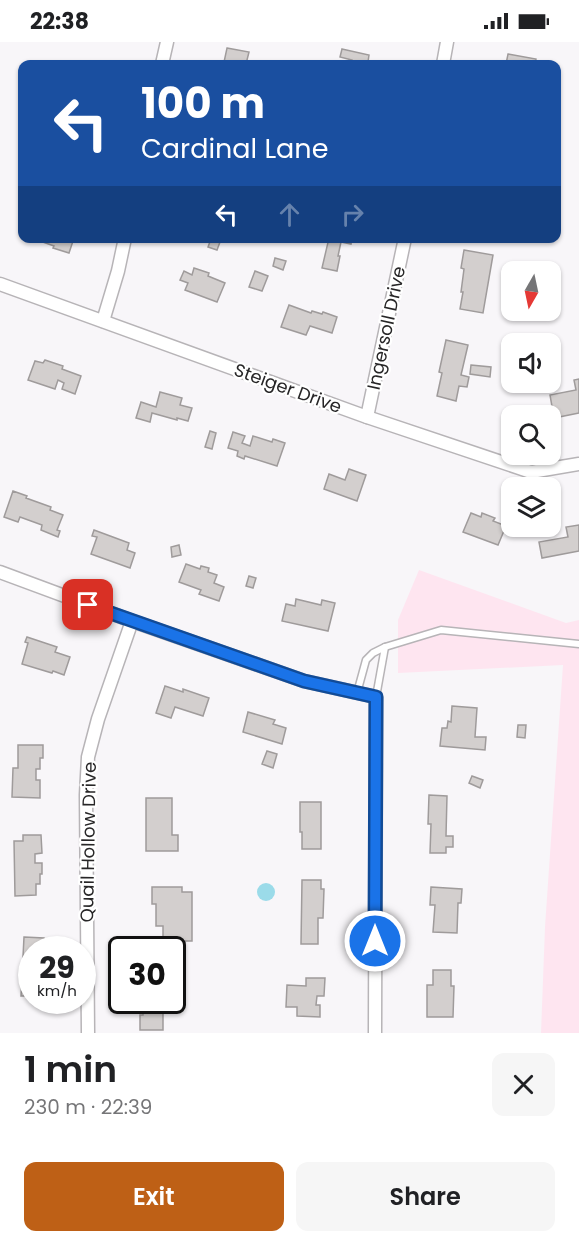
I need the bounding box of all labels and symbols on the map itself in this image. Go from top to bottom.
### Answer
north arrow [501,261,561,321]
street label: Ingersoll Drive [361,264,411,392]
street label: Steiger Drive [231,357,345,419]
pin [62,579,113,630]
street label: Quail Hollow Drive [74,762,102,922]
position arrow [343,909,407,973]
speed limit sign: 30 [108,936,186,1014]

